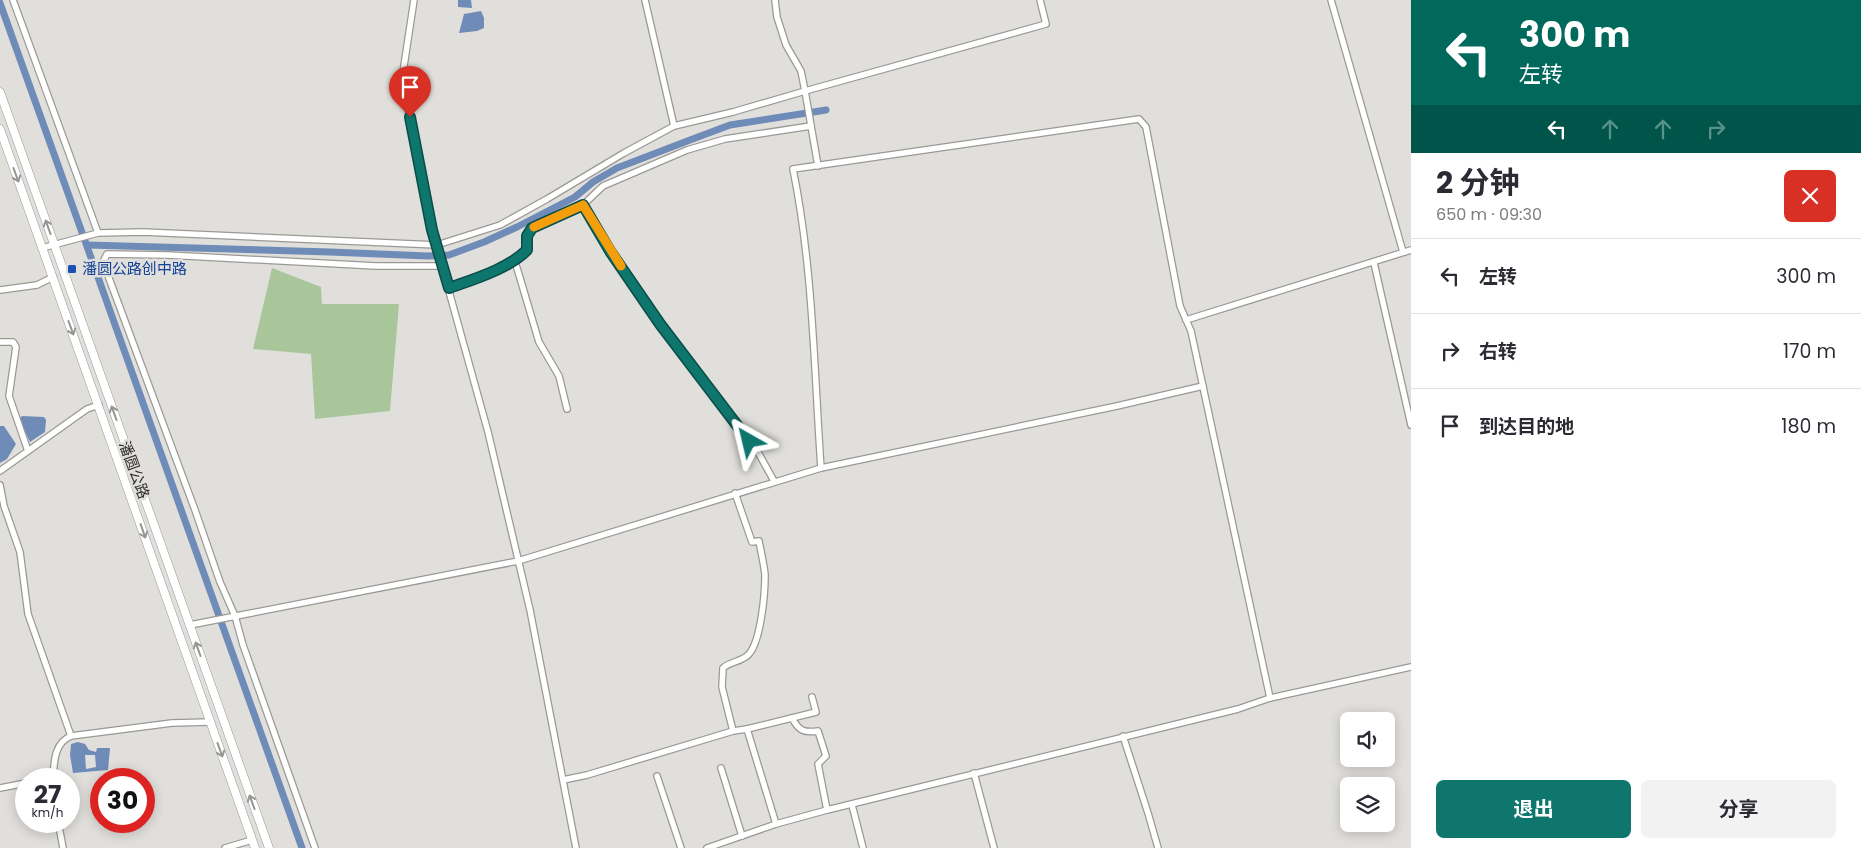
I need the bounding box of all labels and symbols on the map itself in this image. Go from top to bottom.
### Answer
pin [389,66,431,117]
one-way arrow [12,167,21,182]
one-way arrow [43,220,52,235]
place label: 潘圆公路创中路 [82,258,187,279]
marker: 潘圆公路创中路 [66,263,78,275]
one-way arrow [67,320,76,335]
one-way arrow [109,406,118,422]
position arrow [722,414,774,466]
street label: 潘圆公路 [114,438,155,502]
one-way arrow [139,522,148,538]
one-way arrow [193,642,202,657]
one-way arrow [216,742,225,757]
speed limit sign: 30 [90,768,155,833]
one-way arrow [247,795,256,810]

